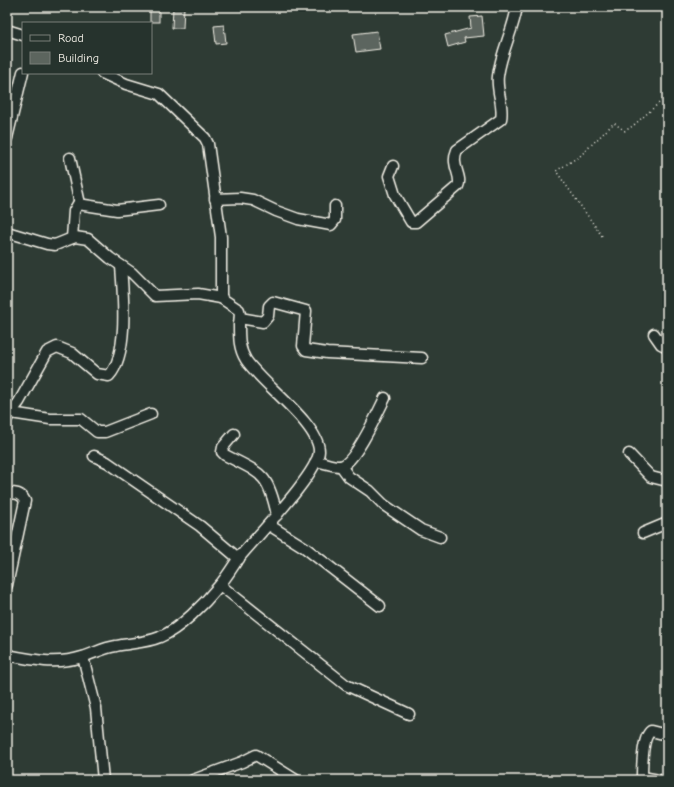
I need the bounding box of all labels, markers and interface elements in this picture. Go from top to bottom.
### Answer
legend [22,22,152,74]
text: Road [58,31,84,45]
text: Building [58,51,99,65]

